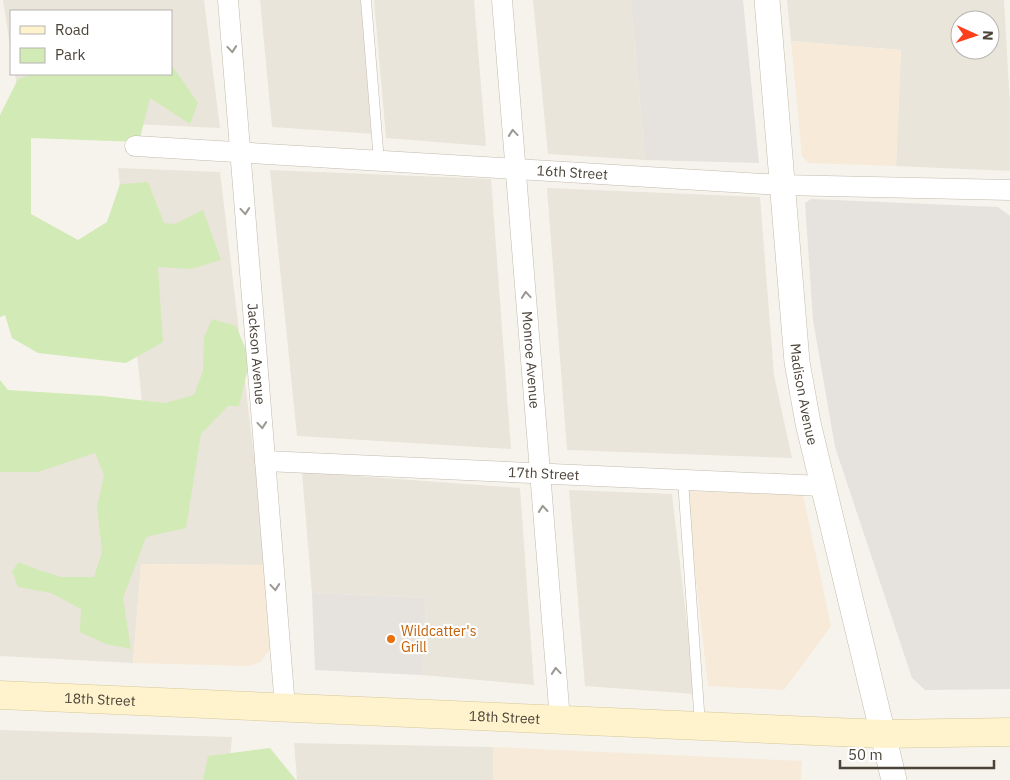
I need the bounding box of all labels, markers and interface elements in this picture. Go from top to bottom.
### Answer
legend [10,10,172,75]
north arrow [950,10,1000,60]
text: Road [55,20,90,39]
text: N [979,30,997,41]
text: Park [55,45,85,64]
one-way arrow [226,45,237,53]
one-way arrow [507,128,518,136]
street label: 16th Street [536,161,608,184]
one-way arrow [239,207,250,215]
one-way arrow [520,290,531,298]
street label: Jackson Avenue [243,302,270,406]
street label: Monroe Avenue [518,310,544,410]
street label: Madison Avenue [786,342,822,447]
one-way arrow [257,421,268,429]
street label: 17th Street [508,463,580,484]
one-way arrow [538,505,549,513]
one-way arrow [270,583,281,591]
place label: Wildcatter's Grill [401,622,477,656]
marker: Wildcatter's Grill [385,633,397,645]
one-way arrow [551,667,562,675]
street label: 18th Street [64,689,136,710]
street label: 18th Street [468,707,541,728]
scale bar [840,738,994,770]
text: 50 m [848,745,883,764]

